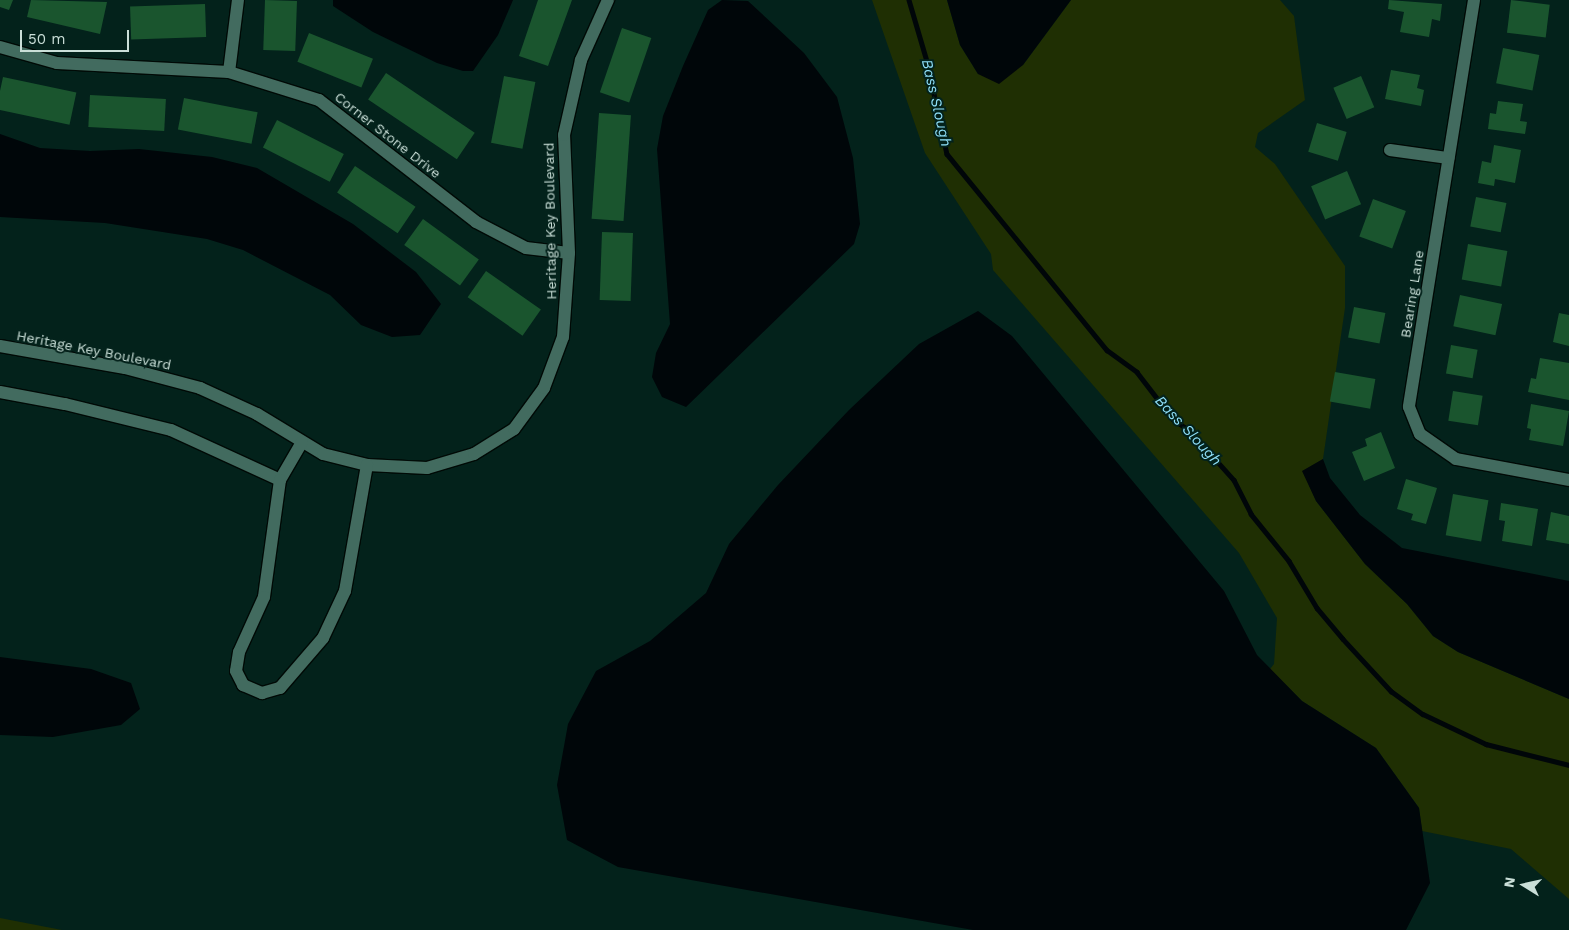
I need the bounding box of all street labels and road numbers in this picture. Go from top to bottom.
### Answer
street label: Corner Stone Drive [331,88,445,182]
street label: Heritage Key Boulevard [540,142,560,300]
street label: Bearing Lane [1397,249,1427,339]
street label: Heritage Key Boulevard [15,327,173,373]

